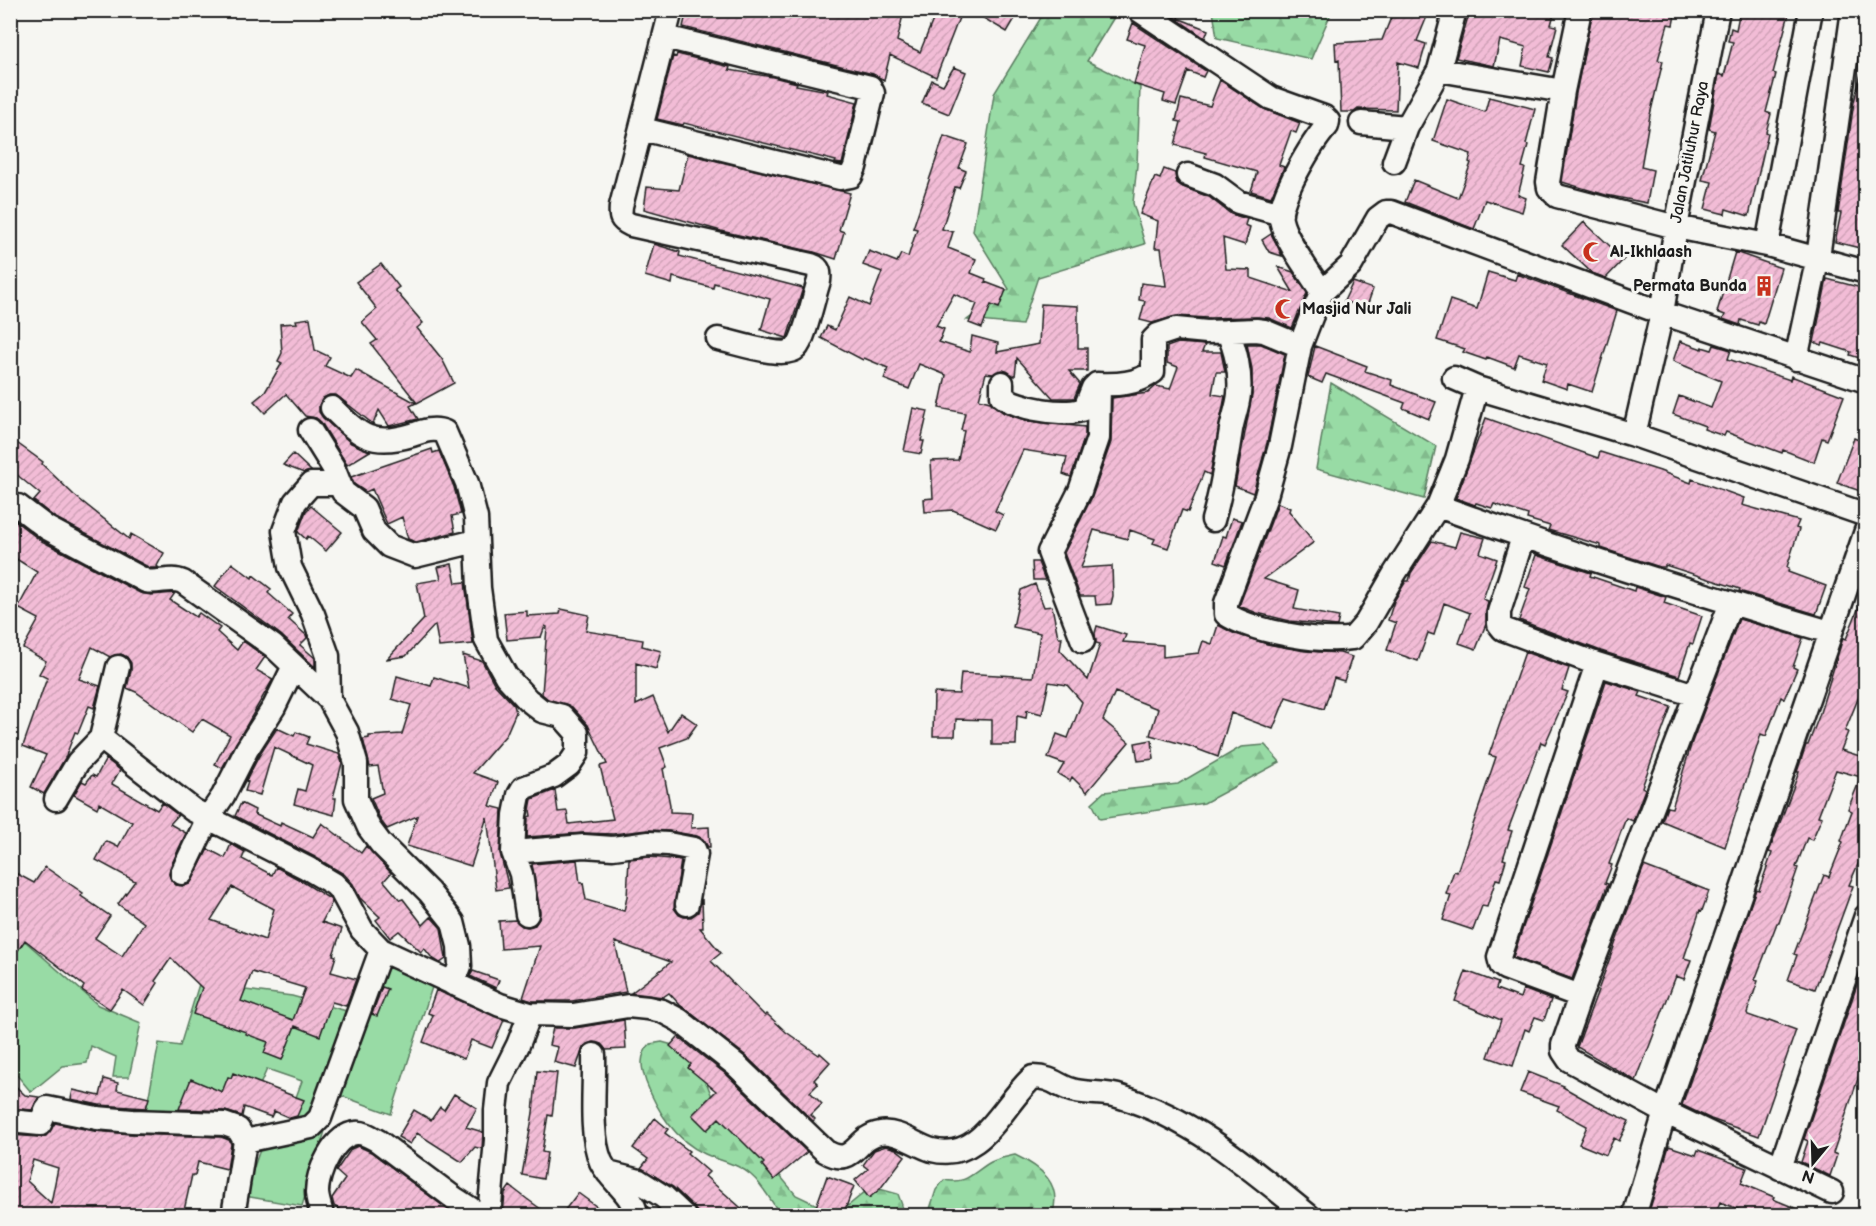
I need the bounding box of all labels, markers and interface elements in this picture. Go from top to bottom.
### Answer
street label: Jalan Jatiluhur Raya [1667,79,1713,225]
mosque icon: Al-Ikhlaash [1581,240,1605,264]
place label: Al-Ikhlaash [1609,243,1692,262]
building icon: Permata Bunda [1752,274,1776,298]
place label: Permata Bunda [1633,277,1747,296]
mosque icon: Masjid Nur Jali [1273,297,1297,321]
place label: Masjid Nur Jali [1302,300,1412,319]
north arrow [1783,1133,1843,1193]
text: N [1800,1165,1817,1187]

